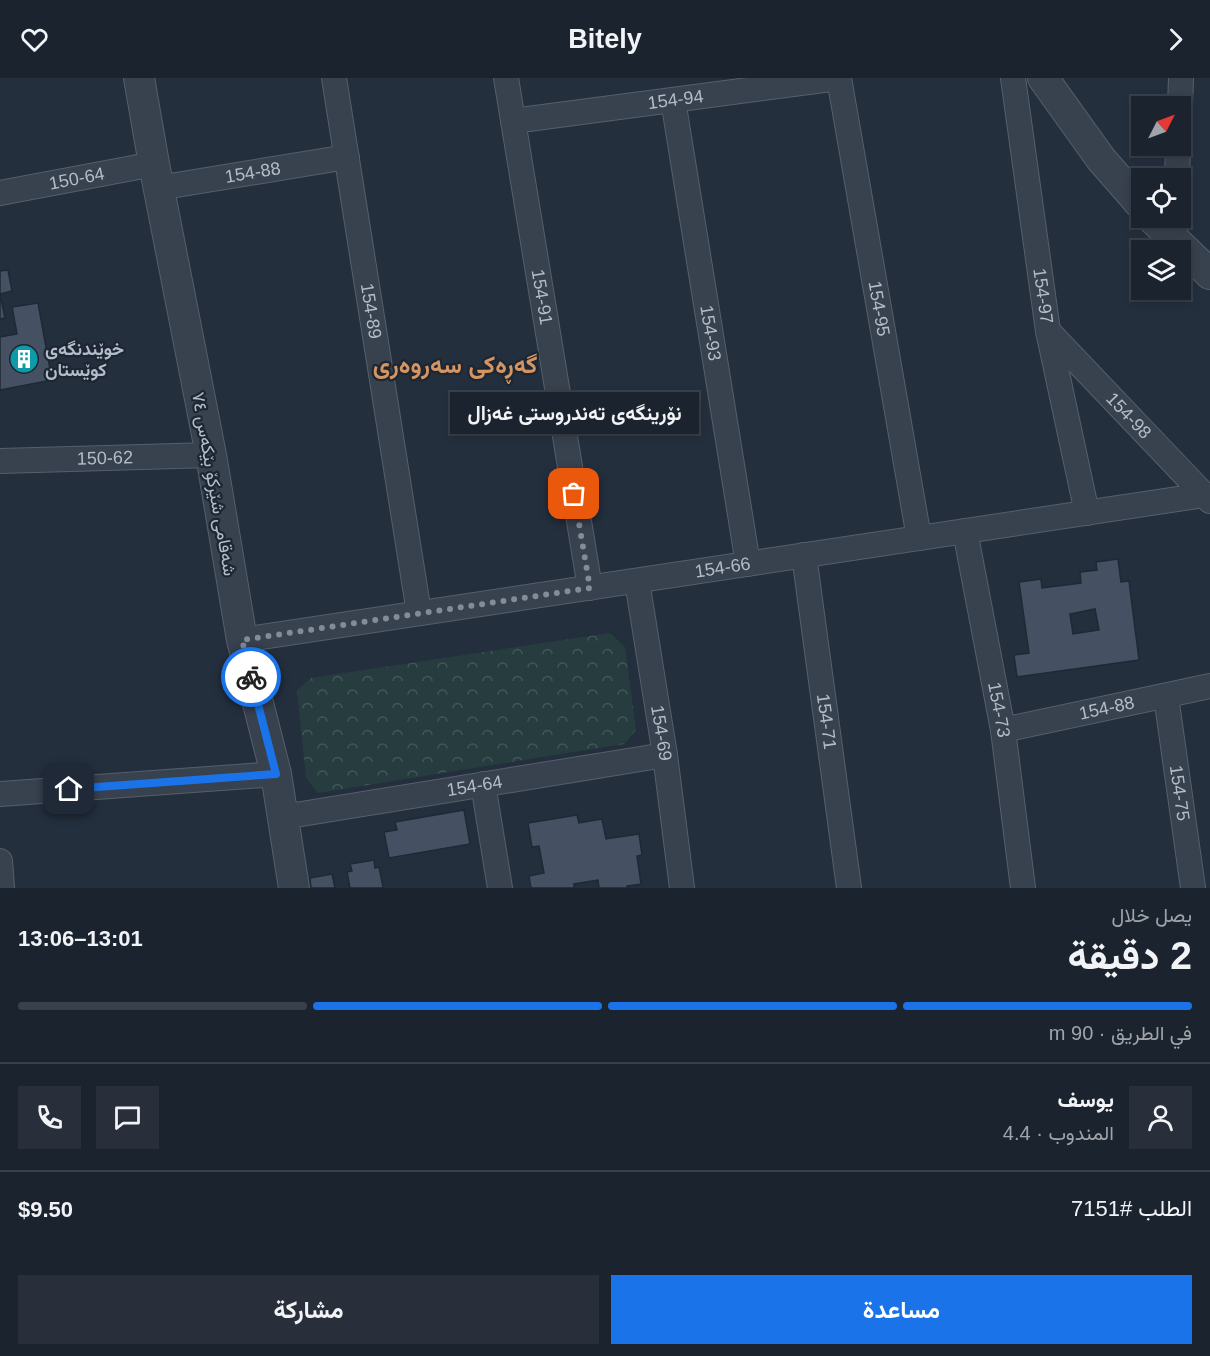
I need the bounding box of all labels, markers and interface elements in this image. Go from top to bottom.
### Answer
icon: heart [18,23,51,56]
icon: forward [1159,23,1192,56]
text: Bitely [568,24,642,54]
street label: 154-94 [646,86,705,113]
north arrow [1131,96,1191,156]
map controls [1131,96,1191,300]
street label: 154-88 [223,158,282,187]
street label: 150-64 [47,164,106,194]
button: locate [1131,168,1191,228]
button: layers [1131,240,1191,300]
street label: 154-97 [1029,267,1057,325]
street label: 154-91 [528,268,557,326]
street label: 154-95 [864,279,894,338]
street label: 154-89 [357,282,385,340]
street label: 154-93 [696,304,725,362]
place label: خوێندنگەی کوێستان [45,339,124,381]
building icon: خوێندنگەی کوێستان [8,343,40,375]
district label: گەڕەکی سەروەری [373,351,537,384]
street label: 154-98 [1102,389,1155,443]
street label: شەقامی شێرکۆ بێکەس ٧٤ [187,391,240,578]
callout: نۆرینگەی تەندروستی غەزال [450,392,698,434]
text: نۆرینگەی تەندروستی غەزال [467,402,682,424]
street label: 150-62 [77,447,133,469]
pin [548,468,599,519]
icon: bag [557,477,590,510]
street label: 154-66 [693,553,752,582]
courier [221,647,281,707]
icon: bike [235,661,268,694]
street label: 154-73 [984,680,1014,739]
street label: 154-71 [813,692,840,751]
street label: 154-88 [1077,692,1136,724]
street label: 154-69 [647,704,676,762]
pin [43,763,94,814]
street label: 154-75 [1166,764,1193,822]
icon: home [52,772,85,805]
street label: 154-64 [445,772,504,800]
text: يصل خلال [1111,904,1192,926]
text: 13:01–13:06 [18,926,143,951]
text: 2 دقيقة [1068,934,1192,977]
text: في الطريق · 90 m [1049,1022,1192,1044]
button: phone [18,1086,81,1149]
button: chat [96,1086,159,1149]
button: person [1129,1086,1192,1149]
text: يوسف [1058,1087,1114,1112]
text: المندوب · 4.4 [1003,1122,1114,1144]
text: الطلب #7151 [1071,1196,1192,1221]
text: $9.50 [18,1197,73,1222]
button: مشاركة [18,1275,599,1344]
button: مساعدة [611,1275,1192,1344]

